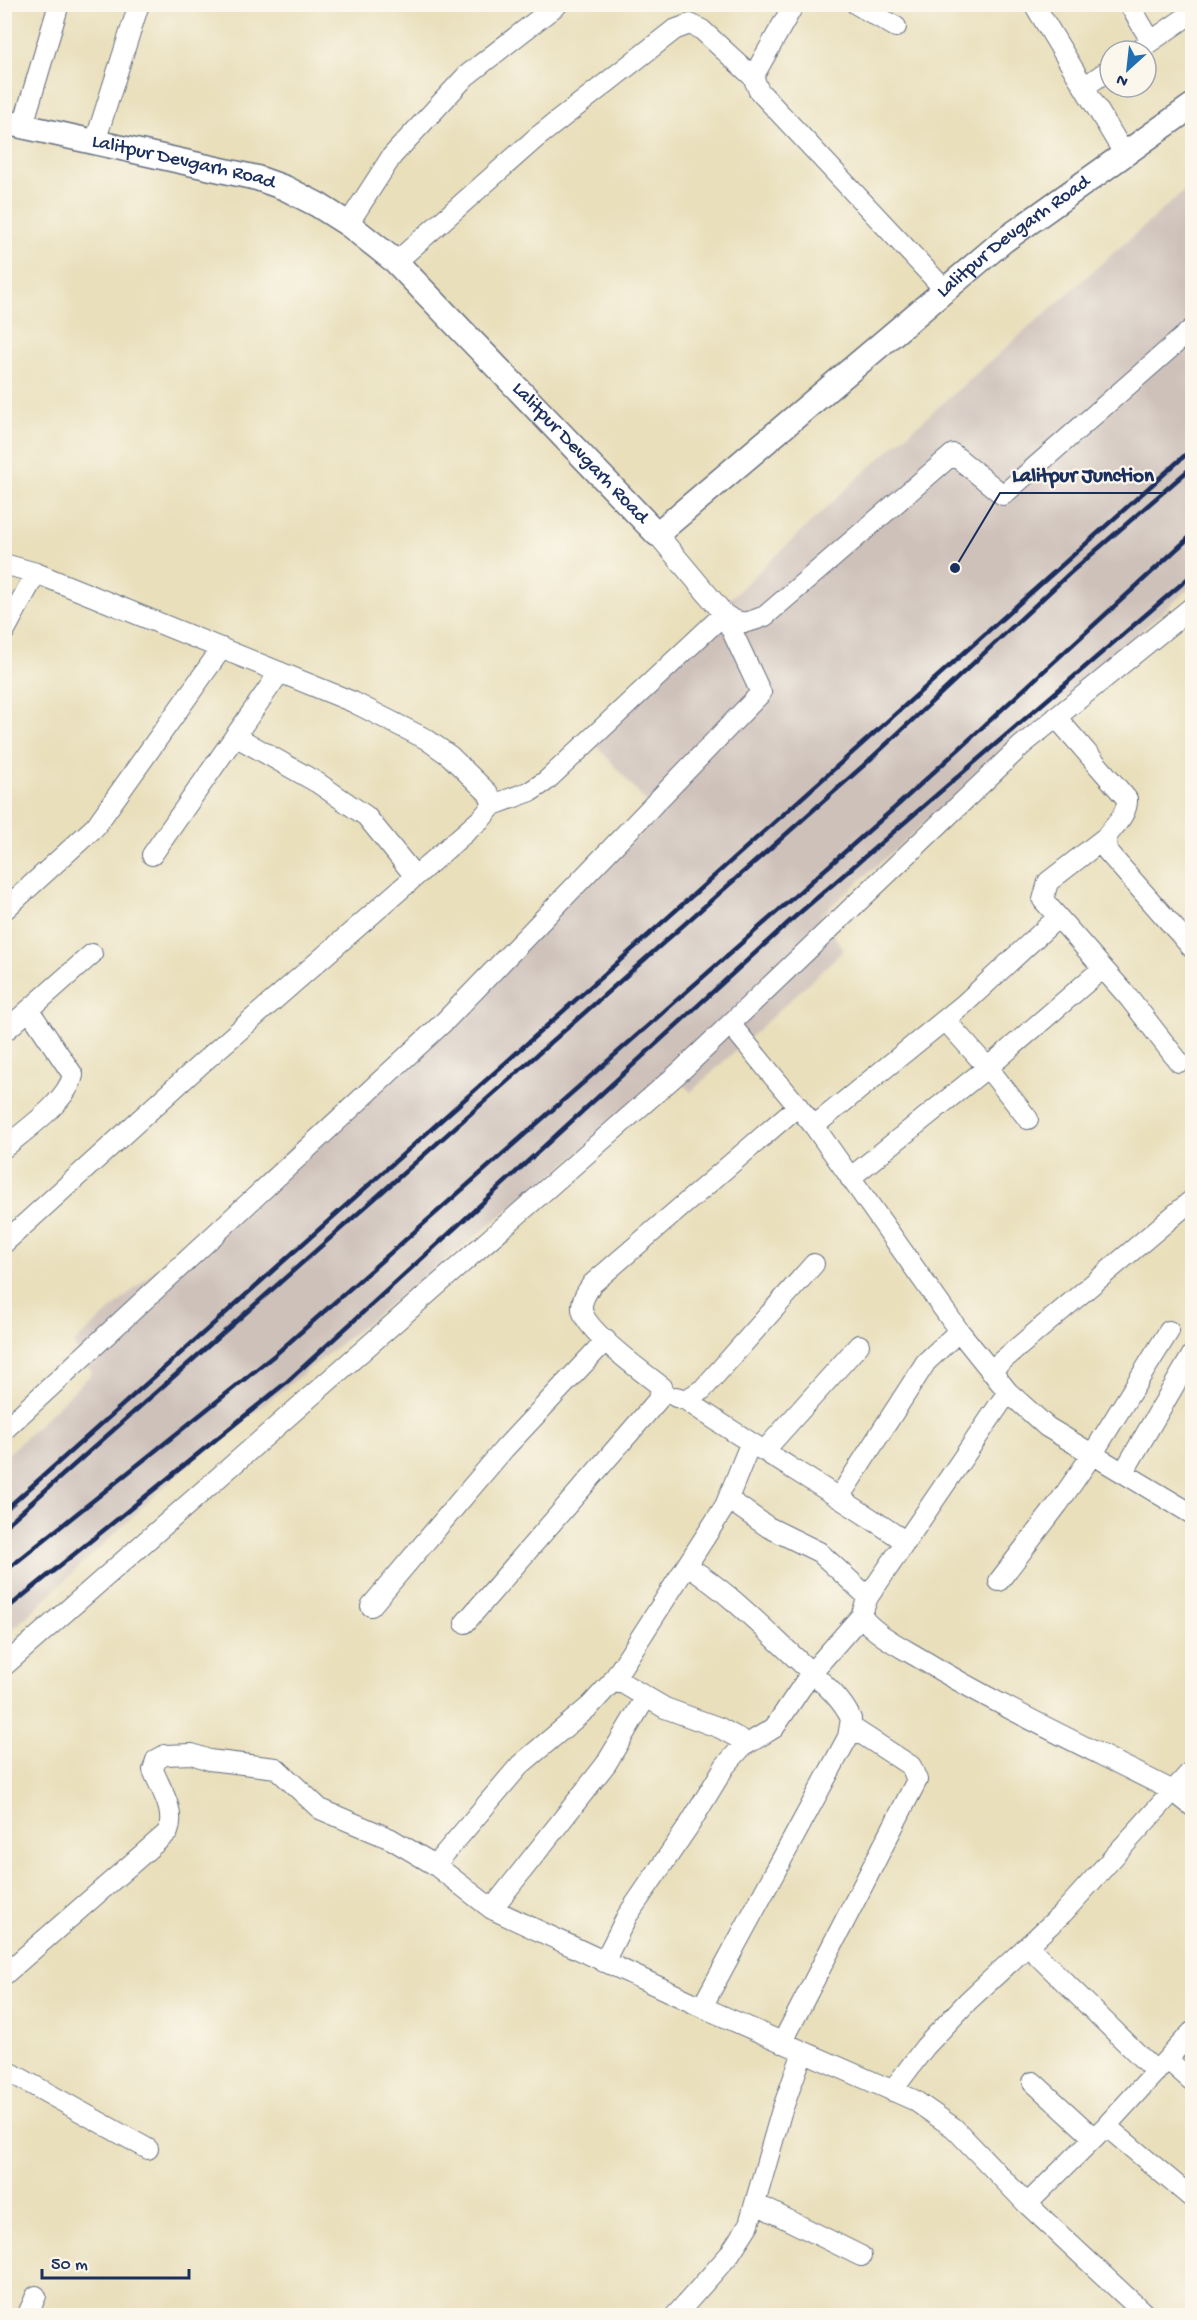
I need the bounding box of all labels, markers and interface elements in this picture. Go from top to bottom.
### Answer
north arrow [1098,39,1158,99]
text: N [1113,68,1132,90]
street label: Lalitpur Devgarh Road [90,130,281,196]
street label: Lalitpur Devgarh Road [932,169,1097,303]
street label: Lalitpur Devgarh Road [506,378,654,531]
callout: Lalitpur Junction [1000,454,1166,493]
text: Lalitpur Junction [1012,465,1155,490]
scale bar [42,2242,189,2280]
text: 50 m [51,2255,88,2276]

